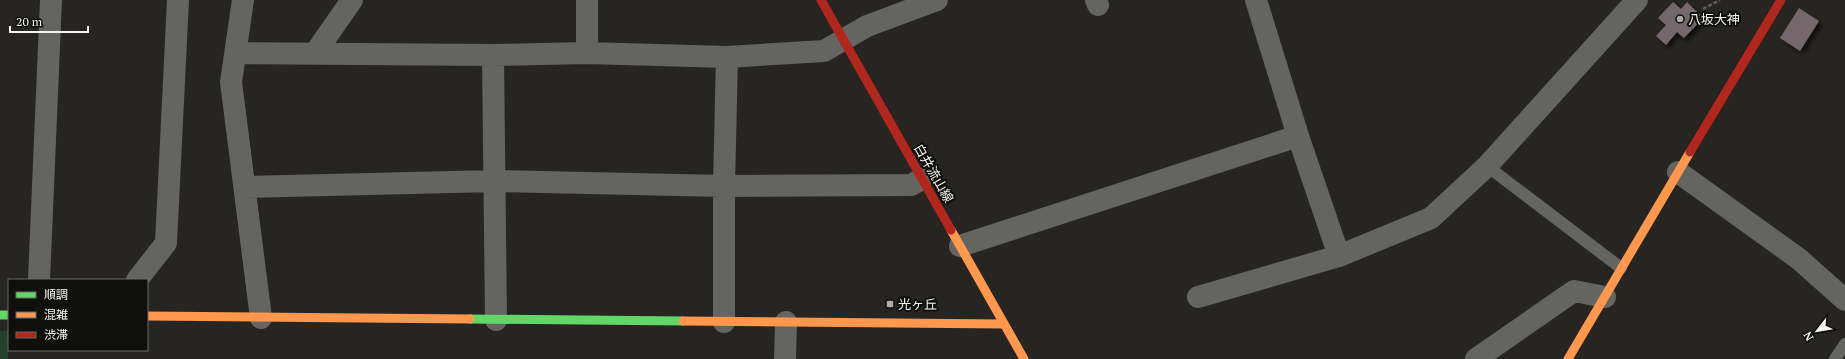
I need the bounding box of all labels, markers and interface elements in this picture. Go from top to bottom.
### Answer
scale bar [10,8,88,34]
place label: 八坂大神 [1688,10,1740,28]
text: 20 m [16,14,43,29]
marker: 八坂大神 [1675,14,1685,24]
street label: 白井流山線 [910,140,958,206]
legend [8,279,148,351]
text: 順調 [44,287,68,302]
place label: 光ヶ丘 [898,295,937,313]
marker: 光ヶ丘 [885,299,895,309]
text: 混雑 [44,307,68,322]
north arrow [1797,311,1837,351]
text: 渋滞 [44,327,68,342]
text: N [1800,328,1817,343]

